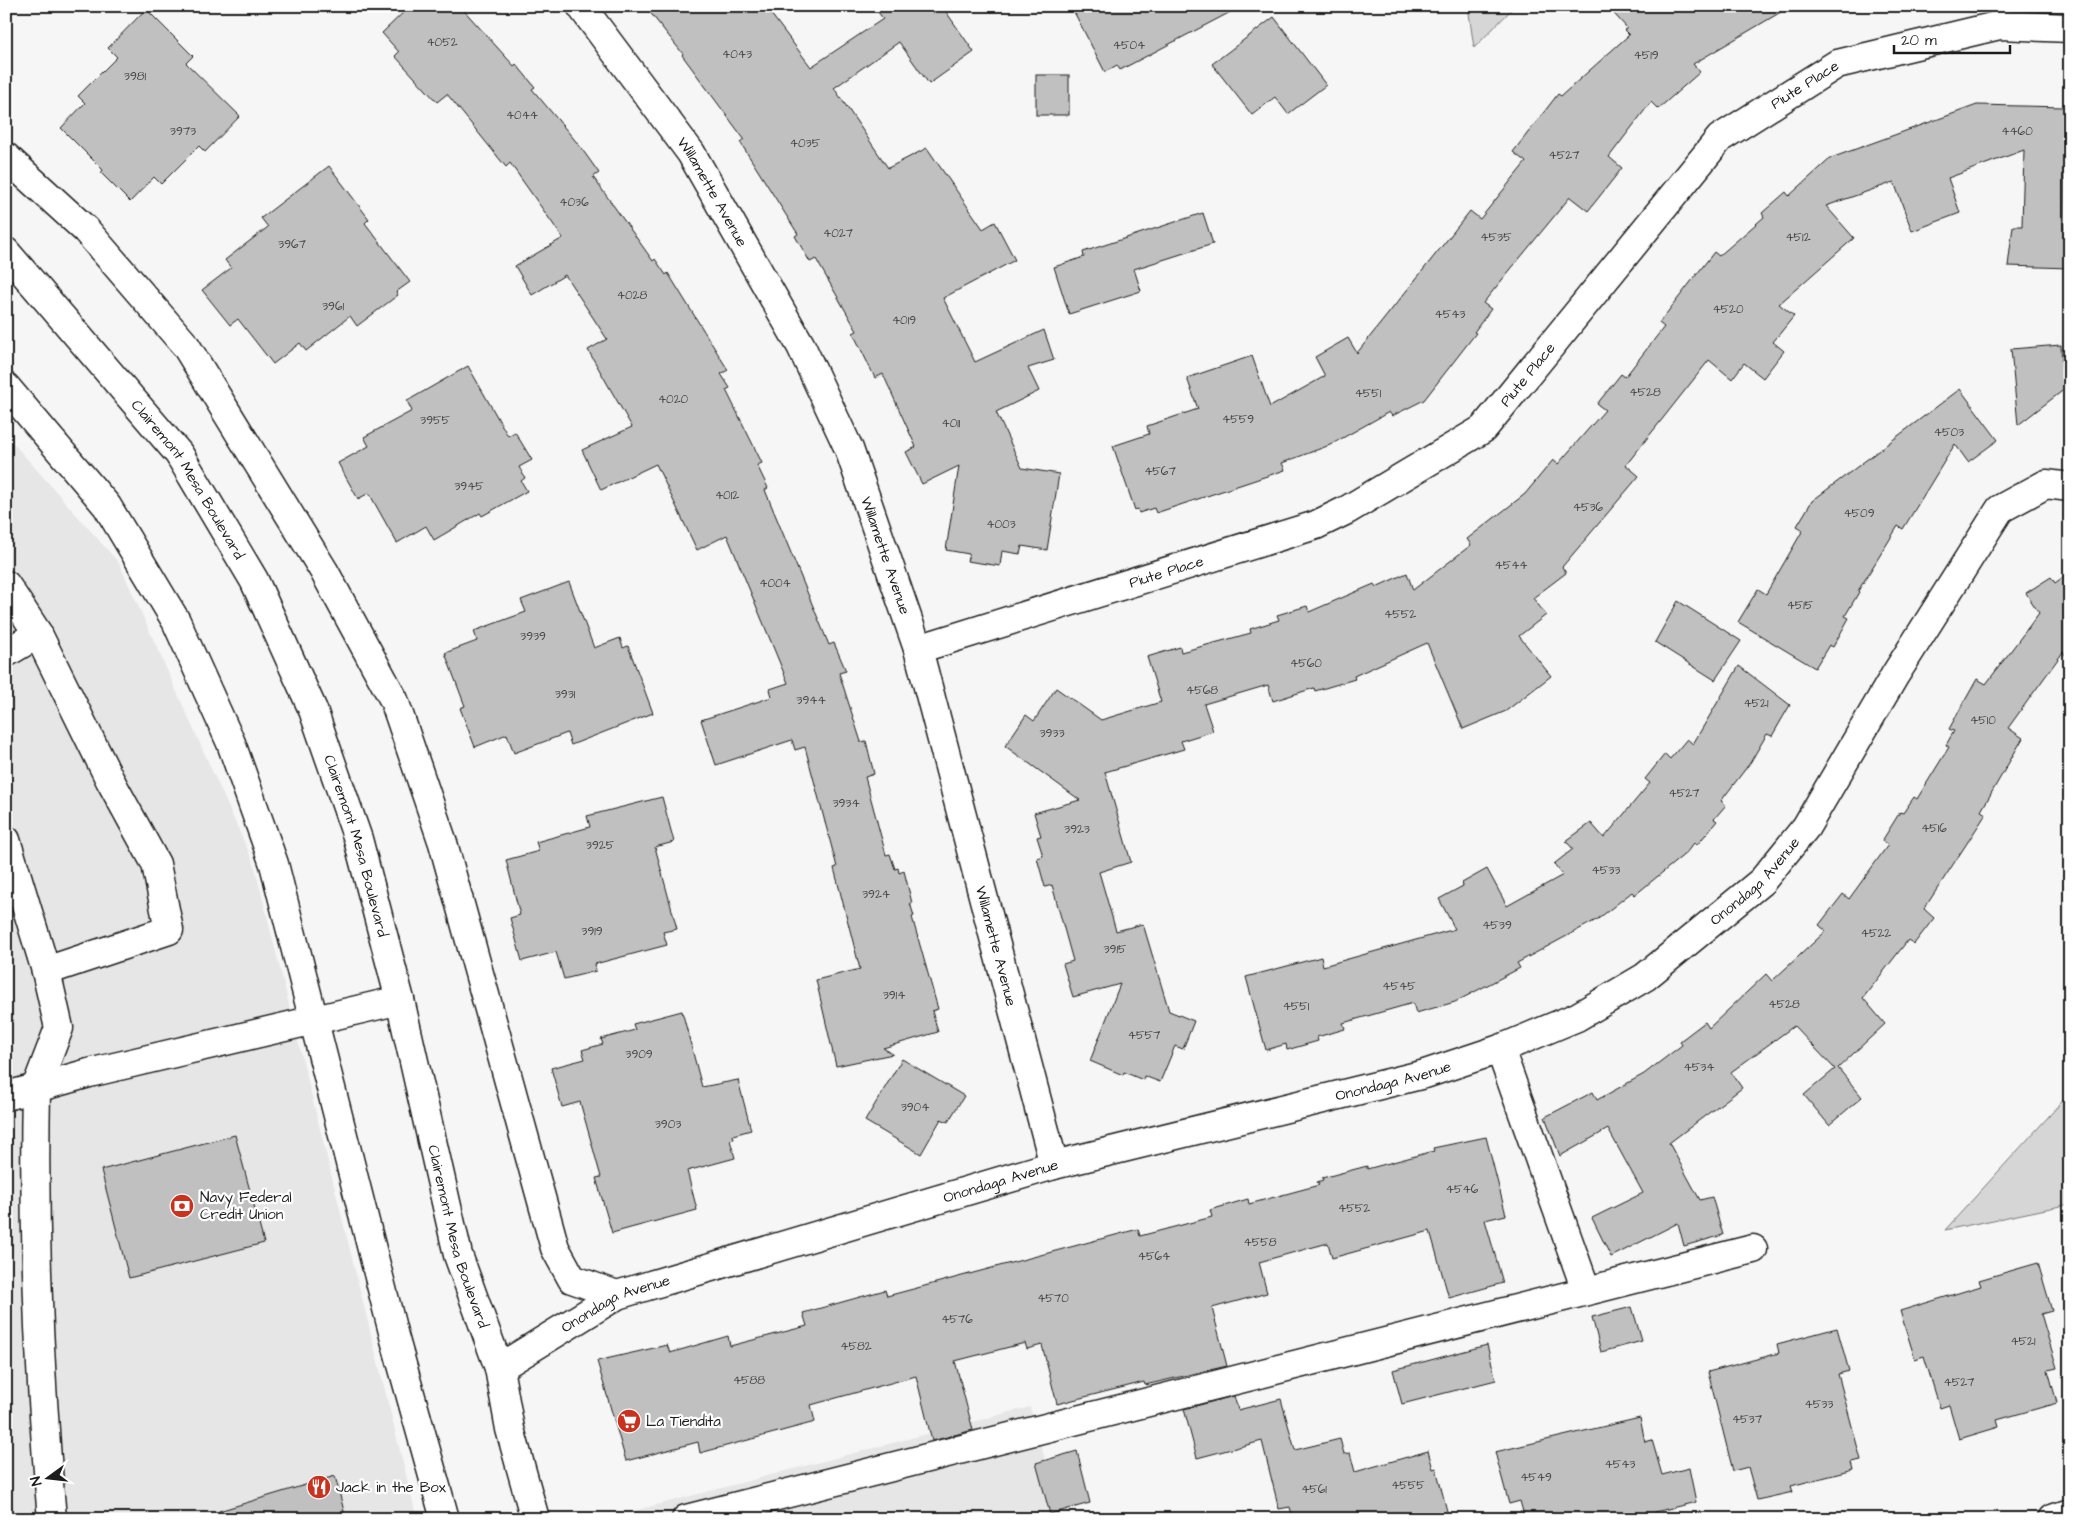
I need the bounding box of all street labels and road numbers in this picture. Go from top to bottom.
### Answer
street label: Piute Place [1767,55,1843,114]
street label: Willamette Avenue [672,133,752,251]
street label: Piute Place [1495,338,1560,411]
street label: Clairemont Mesa Boulevard [126,395,250,564]
street label: Willamette Avenue [855,494,915,617]
street label: Piute Place [1127,551,1206,594]
street label: Clairemont Mesa Boulevard [318,752,393,940]
street label: Onondaga Avenue [1706,833,1805,931]
street label: Willamette Avenue [970,884,1022,1008]
street label: Onondaga Avenue [1333,1056,1454,1107]
street label: Clairemont Mesa Boulevard [422,1143,494,1331]
street label: Onondaga Avenue [941,1154,1061,1208]
street label: Onondaga Avenue [557,1270,673,1338]

